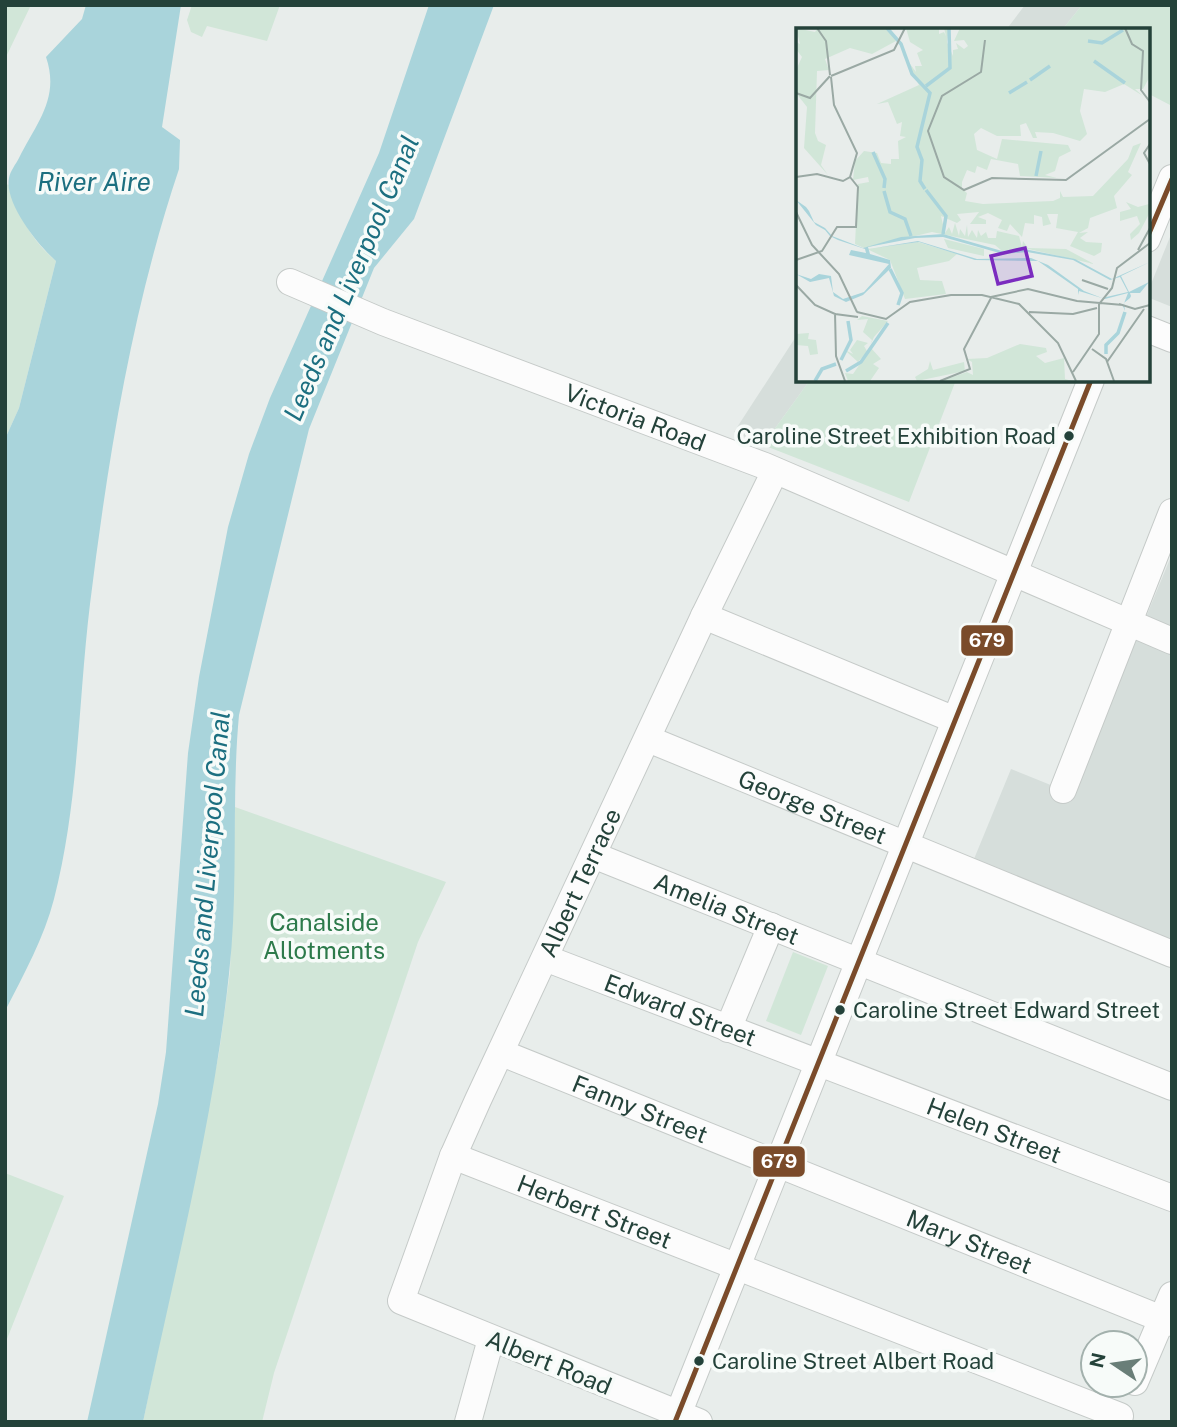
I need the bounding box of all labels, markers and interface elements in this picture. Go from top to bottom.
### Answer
inset map [796,28,1149,382]
water label: Leeds and Liverpool Canal [277,131,425,425]
water label: River Aire [37,166,151,197]
street label: Victoria Road [561,378,710,456]
place label: Caroline Street Exhibition Road [737,423,1056,449]
marker: Caroline Street Exhibition Road [1062,429,1076,443]
line badge: 679 [960,624,1014,657]
text: 679 [969,629,1005,651]
water label: Leeds and Liverpool Canal [178,710,236,1018]
street label: George Street [734,764,891,849]
street label: Albert Terrace [533,804,626,961]
street label: Amelia Street [650,867,803,950]
park label: Canalside Allotments [263,908,385,964]
street label: Edward Street [601,968,760,1052]
place label: Caroline Street Edward Street [853,997,1160,1023]
marker: Caroline Street Edward Street [833,1003,847,1017]
street label: Fanny Street [568,1069,712,1148]
street label: Helen Street [923,1091,1066,1168]
line badge: 679 [752,1145,806,1178]
text: 679 [761,1150,797,1172]
street label: Herbert Street [513,1168,676,1254]
street label: Mary Street [903,1204,1036,1279]
street label: Albert Road [482,1324,616,1400]
north arrow [1079,1329,1149,1399]
place label: Caroline Street Albert Road [712,1348,994,1374]
text: N [1085,1350,1110,1370]
marker: Caroline Street Albert Road [692,1354,706,1368]

